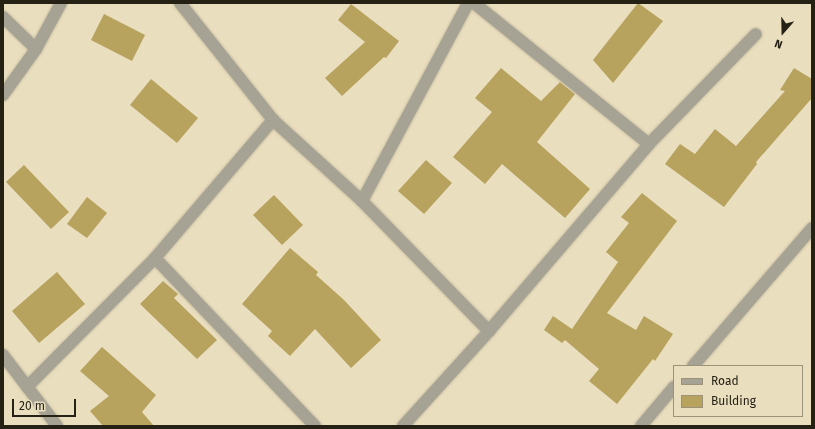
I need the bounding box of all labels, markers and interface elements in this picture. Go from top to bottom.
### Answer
north arrow [763,12,803,52]
text: N [773,36,784,51]
legend [673,365,803,417]
text: Road [711,374,739,388]
scale bar [14,391,78,417]
text: Building [711,394,756,408]
text: 20 m [19,399,45,413]

